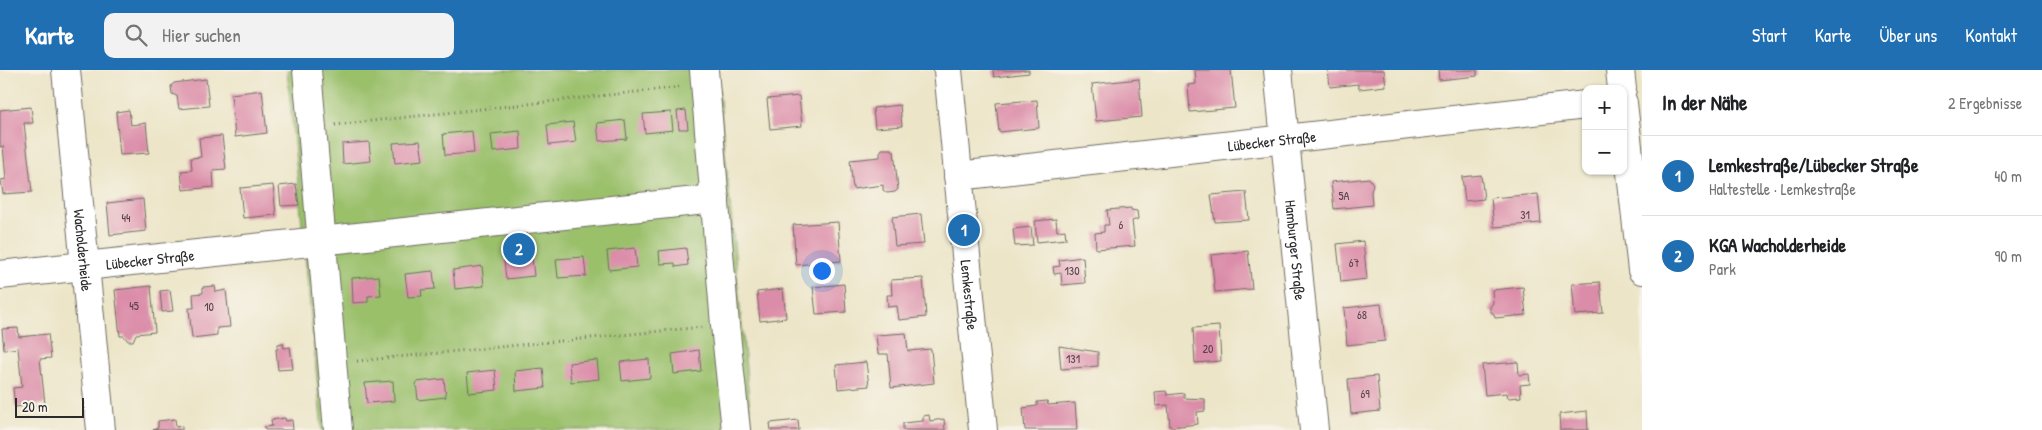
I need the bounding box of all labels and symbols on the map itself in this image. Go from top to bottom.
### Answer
street label: Lübecker Straße [1227,125,1317,156]
house number: 5A [1339,187,1350,204]
street label: Hamburger Straße [1281,199,1311,301]
house number: 31 [1520,206,1530,223]
street label: Wacholderheide [69,208,98,292]
house number: 44 [121,209,131,226]
pin: 1 [948,211,980,249]
house number: 6 [1119,216,1124,233]
pin: 2 [503,230,535,268]
street label: Lübecker Straße [105,244,195,274]
house number: 67 [1349,254,1359,271]
your location [809,258,835,284]
street label: Lemkestraße [956,259,984,331]
house number: 130 [1064,262,1080,279]
house number: 45 [129,297,139,314]
house number: 10 [204,298,214,315]
house number: 68 [1357,306,1367,323]
house number: 20 [1203,340,1214,357]
house number: 131 [1066,350,1080,367]
house number: 69 [1360,385,1370,402]
scale bar [15,395,84,418]

